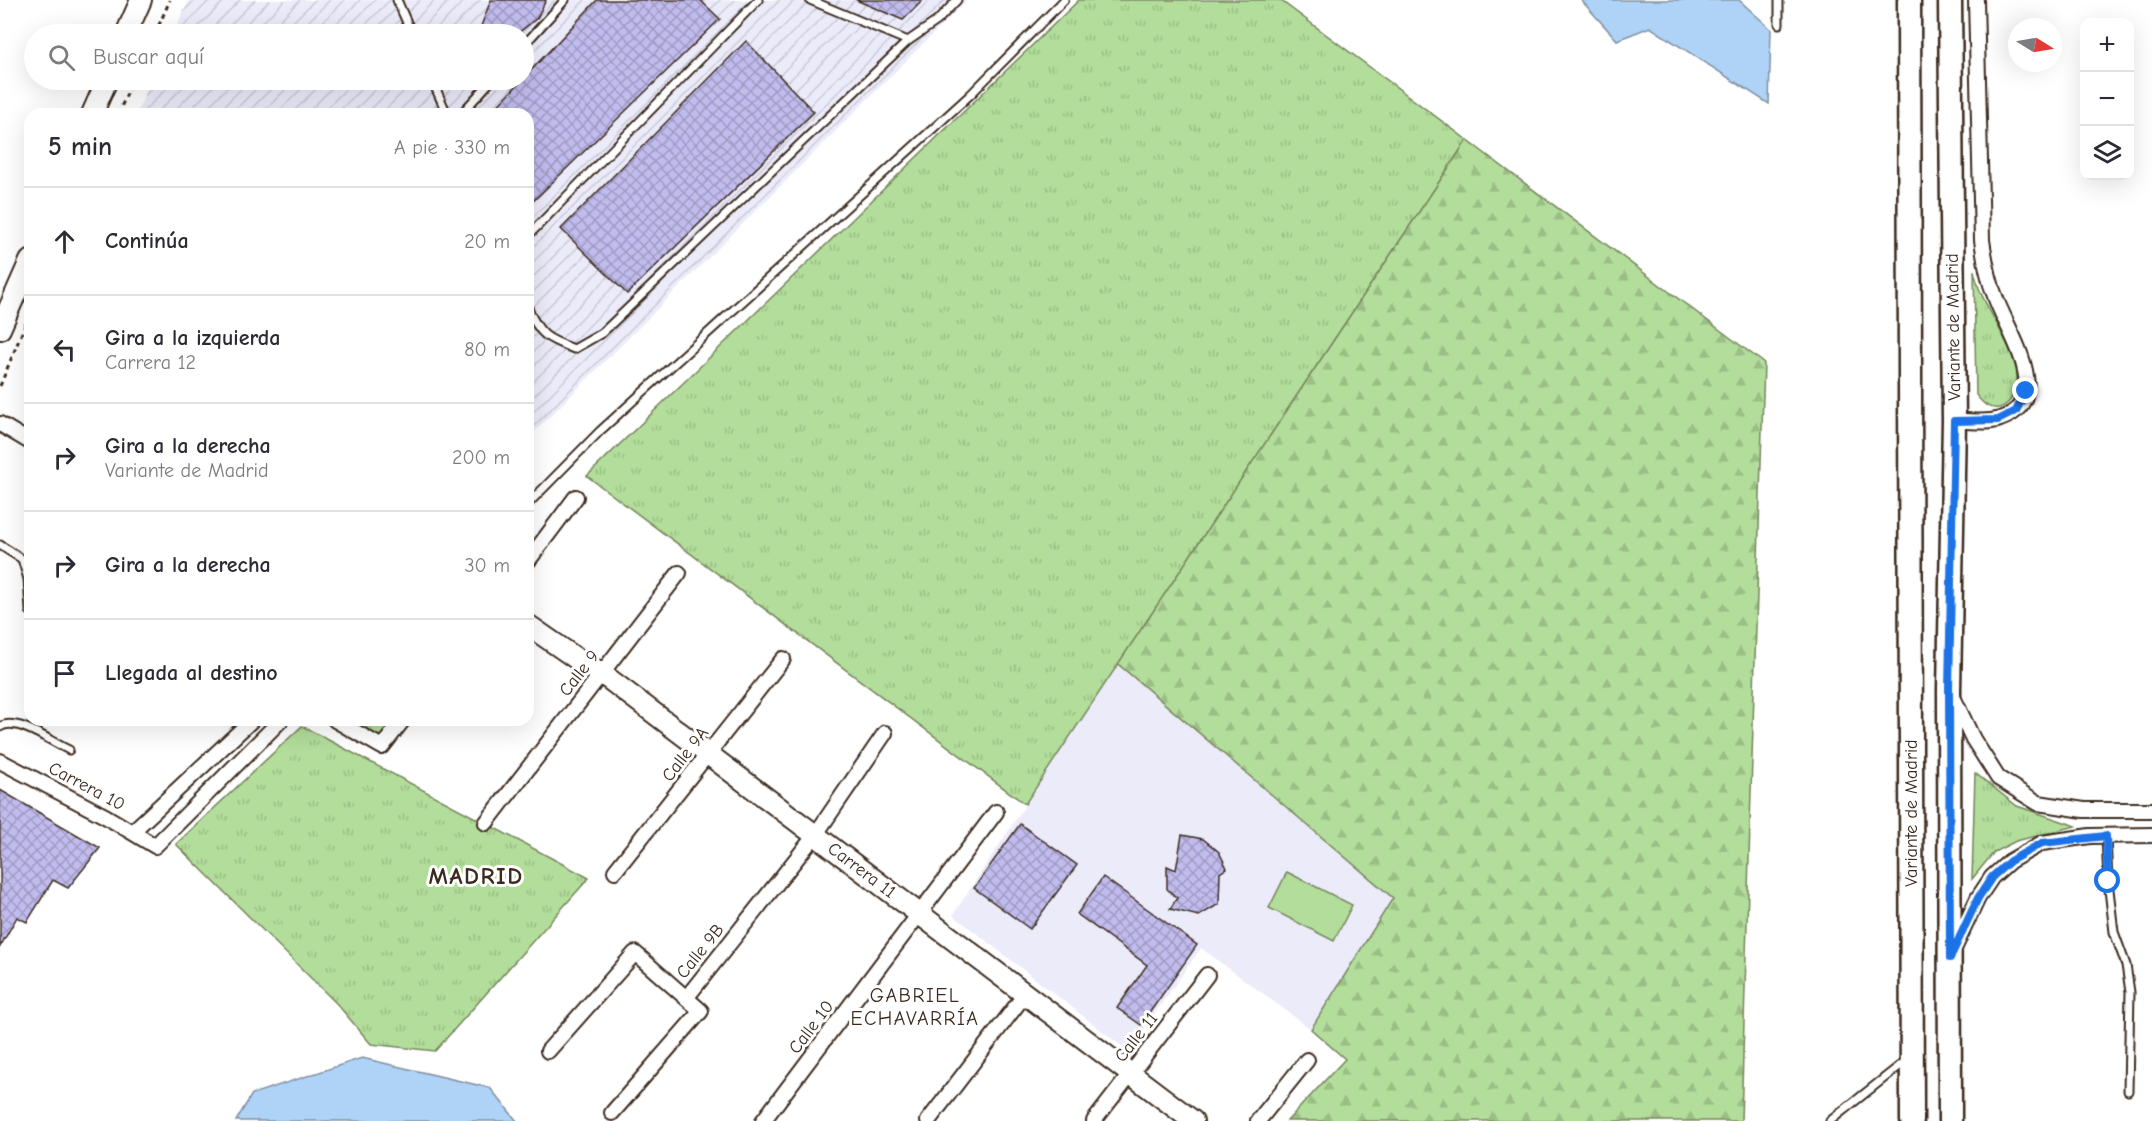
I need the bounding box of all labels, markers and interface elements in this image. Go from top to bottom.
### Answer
north arrow [2008,18,2062,72]
map controls [2080,18,2134,180]
button: + [2080,18,2134,72]
search box [24,24,534,90]
icon: search [45,41,78,74]
text: Buscar aquí [93,44,204,70]
button: − [2080,72,2134,126]
button: layers [2080,126,2134,180]
text: 5 min [48,132,112,162]
text: A pie · 330 m [394,136,510,159]
icon: ahead [48,225,81,258]
text: Continúa [105,228,189,254]
text: 20 m [464,230,510,253]
street label: Variante de Madrid [1942,253,1965,401]
text: Gira a la izquierda [105,325,280,351]
icon: left [48,333,81,366]
text: 80 m [464,338,510,361]
text: Carrera 12 [105,351,196,374]
route end [2012,377,2038,403]
text: Gira a la derecha [105,433,271,459]
icon: right [48,441,81,474]
text: 200 m [452,446,510,469]
text: Variante de Madrid [105,459,269,482]
icon: right [48,549,81,582]
text: Gira a la derecha [105,552,271,578]
text: 30 m [464,554,510,577]
street label: Calle 9 [555,646,604,701]
icon: arrive [48,657,81,690]
text: Llegada al destino [105,660,278,686]
street label: Calle 9A [658,723,713,786]
street label: Variante de Madrid [1901,739,1922,887]
street label: Carrera 10 [45,758,129,815]
street label: Carrera 11 [824,838,900,903]
district label: MADRID [428,862,524,890]
route start [2094,867,2120,893]
street label: Calle 9B [672,920,729,983]
district label: GABRIEL ECHAVARRÍA [851,984,979,1030]
street label: Calle 10 [785,996,838,1058]
street label: Calle 11 [1110,1008,1162,1066]

